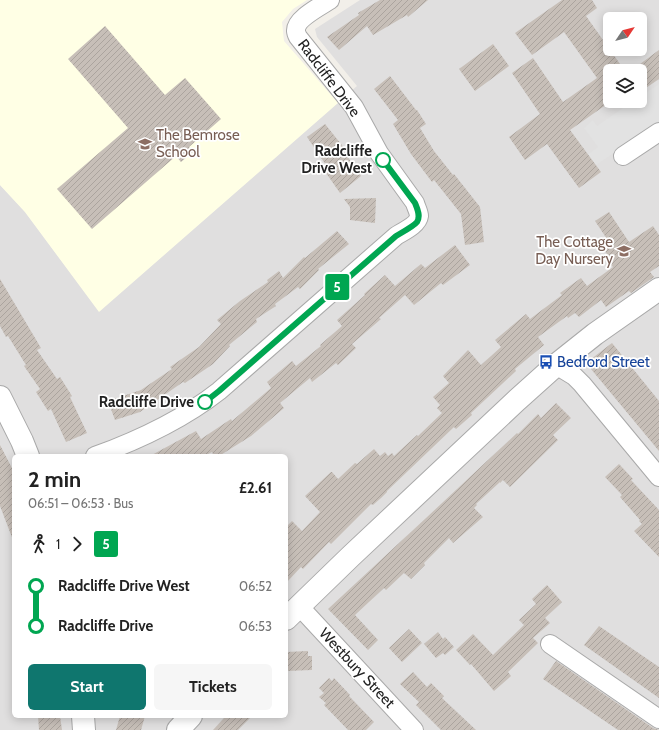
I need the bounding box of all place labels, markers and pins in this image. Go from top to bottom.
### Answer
place label: The Bemrose School [156,126,240,161]
school or university icon: The Bemrose School [137,136,153,152]
place label: Radcliffe Drive West [301,142,372,177]
marker: Radcliffe Drive West [375,152,391,168]
place label: The Cottage Day Nursery [535,233,613,268]
school or university icon: The Cottage Day Nursery [616,243,632,259]
place label: Bedford Street [557,353,650,371]
bus stop icon: Bedford Street [538,354,554,370]
place label: Radcliffe Drive [99,393,194,411]
marker: Radcliffe Drive [197,394,213,410]

